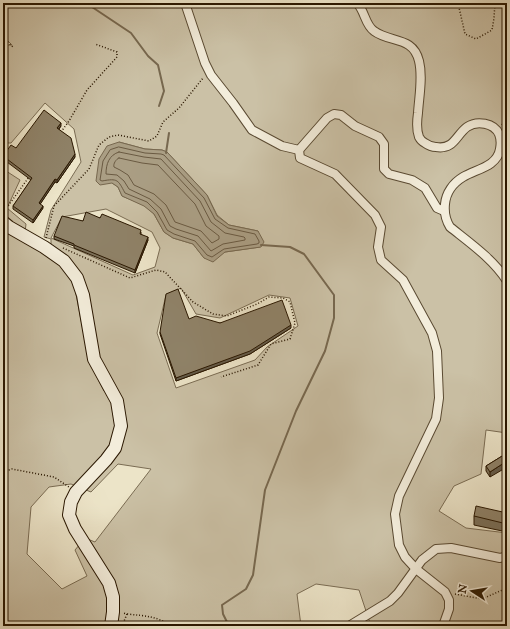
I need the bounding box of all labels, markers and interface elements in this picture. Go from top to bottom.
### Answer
north arrow [452,571,492,611]
text: N [455,582,470,595]

